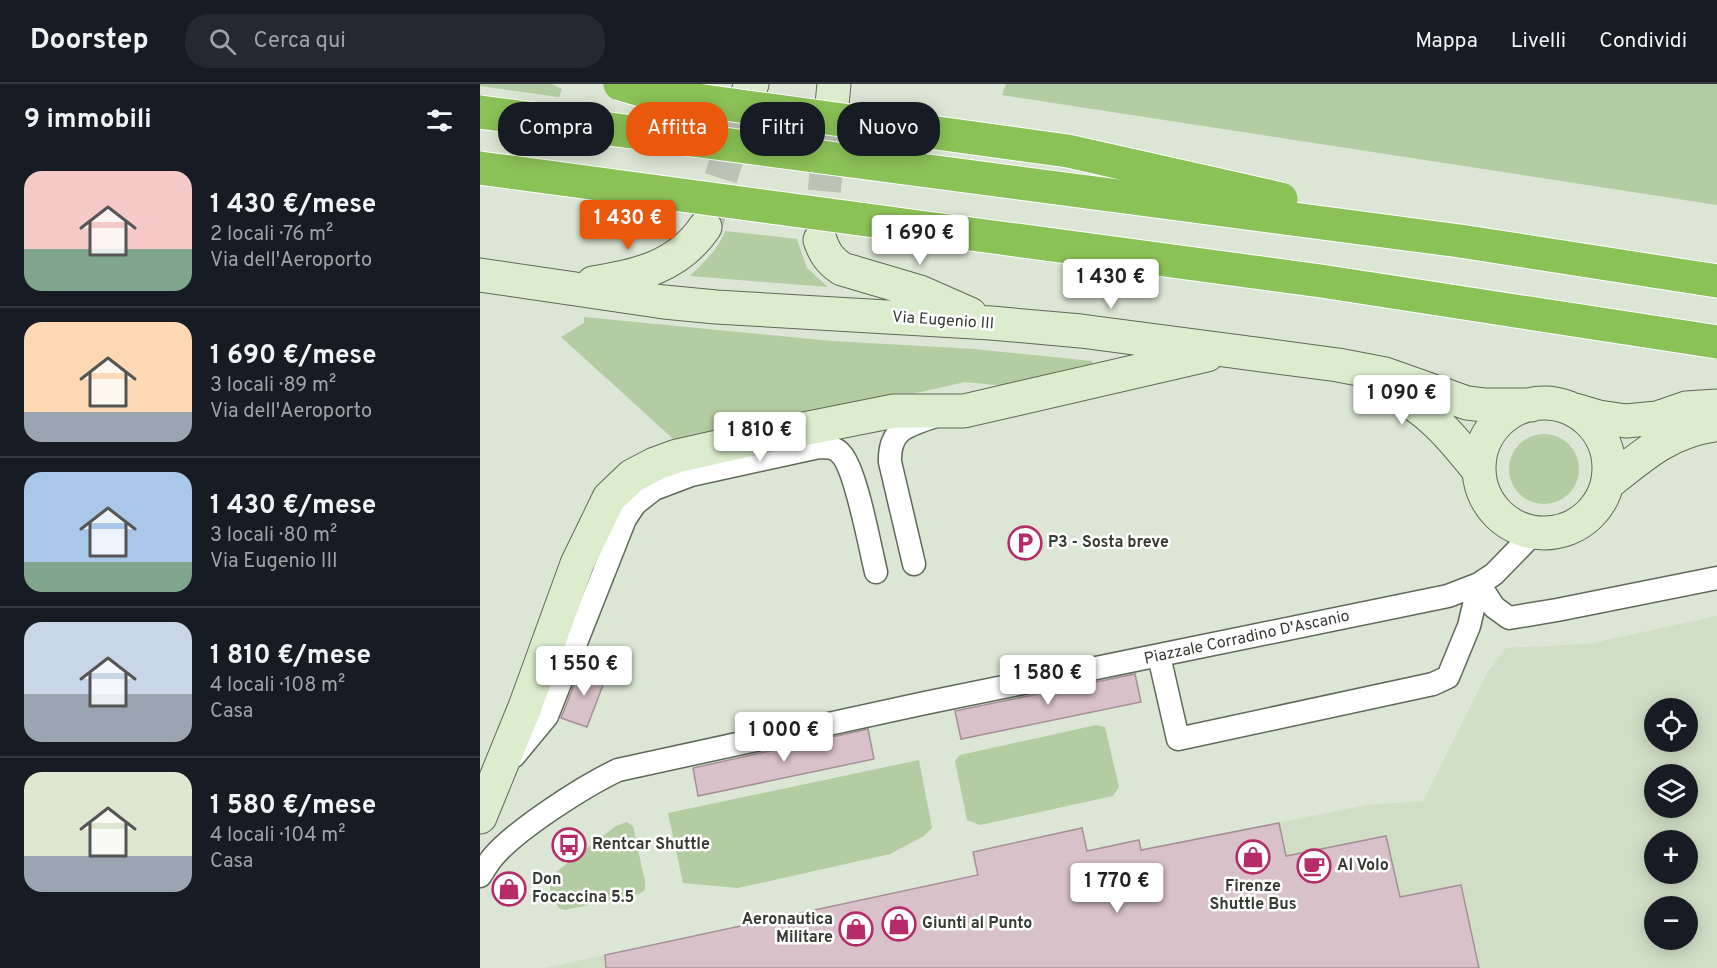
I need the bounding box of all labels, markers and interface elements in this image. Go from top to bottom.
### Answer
search box [185,14,605,68]
text: Doorstep [30,23,149,59]
icon: search [206,25,239,58]
text: Cerca qui [254,28,346,55]
text: Mappa [1415,28,1478,55]
text: Livelli [1511,28,1566,55]
text: Condividi [1599,28,1687,55]
chip: Compra [498,102,614,156]
chip: Affitta [626,102,728,156]
chip: Filtri [740,102,825,156]
chip: Nuovo [837,102,940,156]
text: 9 immobili [24,104,152,137]
icon: filters [423,104,456,137]
text: 1 430 €/mese [210,189,376,222]
icon: home [72,195,144,267]
pin: 1 430 € [573,200,683,251]
text: 1 430 € [594,206,662,232]
pin: 1 690 € [865,215,975,266]
text: 1 690 € [886,221,954,247]
text: 2 locali · 76 m² [210,222,333,248]
text: Via dell'Aeroporto [210,248,372,274]
pin: 1 430 € [1056,259,1166,310]
text: 1 430 € [1077,265,1145,291]
street label: Via Eugenio III [891,307,995,335]
text: 1 690 €/mese [210,340,376,373]
icon: home [72,346,144,418]
text: 3 locali · 89 m² [210,373,336,399]
pin: 1 090 € [1347,375,1457,426]
text: 1 090 € [1367,381,1437,407]
text: Via dell'Aeroporto [210,399,372,425]
pin: 1 810 € [705,412,815,463]
text: 1 810 € [728,418,792,444]
text: 1 430 €/mese [210,490,376,523]
icon: home [72,496,144,568]
text: 3 locali · 80 m² [210,523,337,549]
parking icon: P3 - Sosta breve [1007,525,1043,561]
place label: P3 - Sosta breve [1048,533,1169,553]
text: Via Eugenio III [210,549,338,575]
street label: Piazzale Corradino D'Ascanio [1142,606,1352,670]
text: 1 810 €/mese [210,640,371,673]
icon: home [72,646,144,718]
pin: 1 550 € [529,646,639,697]
text: 1 550 € [550,652,618,678]
pin: 1 580 € [993,655,1103,706]
text: 1 580 € [1014,661,1082,687]
text: 4 locali · 108 m² [210,673,345,699]
map controls [1644,698,1698,950]
button: locate [1644,698,1698,752]
text: Casa [210,699,253,725]
pin: 1 000 € [729,712,839,763]
text: 1 000 € [749,718,819,744]
button: layers [1644,764,1698,818]
text: 1 580 €/mese [210,790,376,823]
icon: home [72,796,144,868]
text: 4 locali · 104 m² [210,823,345,849]
bus stop icon: Rentcar Shuttle [551,827,587,863]
button: + [1644,830,1698,884]
place label: Rentcar Shuttle [592,835,710,855]
shop icon: Firenze Shuttle Bus [1235,839,1271,875]
cafe icon: Al Volo [1296,848,1332,884]
text: Casa [210,849,253,875]
place label: Al Volo [1337,856,1389,876]
pin: 1 770 € [1062,863,1172,914]
text: 1 770 € [1084,869,1150,895]
place label: Don Focaccina 5.5 [532,870,634,908]
shop icon: Don Focaccina 5.5 [491,871,527,907]
place label: Firenze Shuttle Bus [1209,877,1297,915]
button: − [1644,896,1698,950]
shop icon: Giunti al Punto [881,906,917,942]
place label: Aeronautica Militare [742,910,833,948]
shop icon: Aeronautica Militare [838,911,874,947]
place label: Giunti al Punto [922,914,1032,934]

